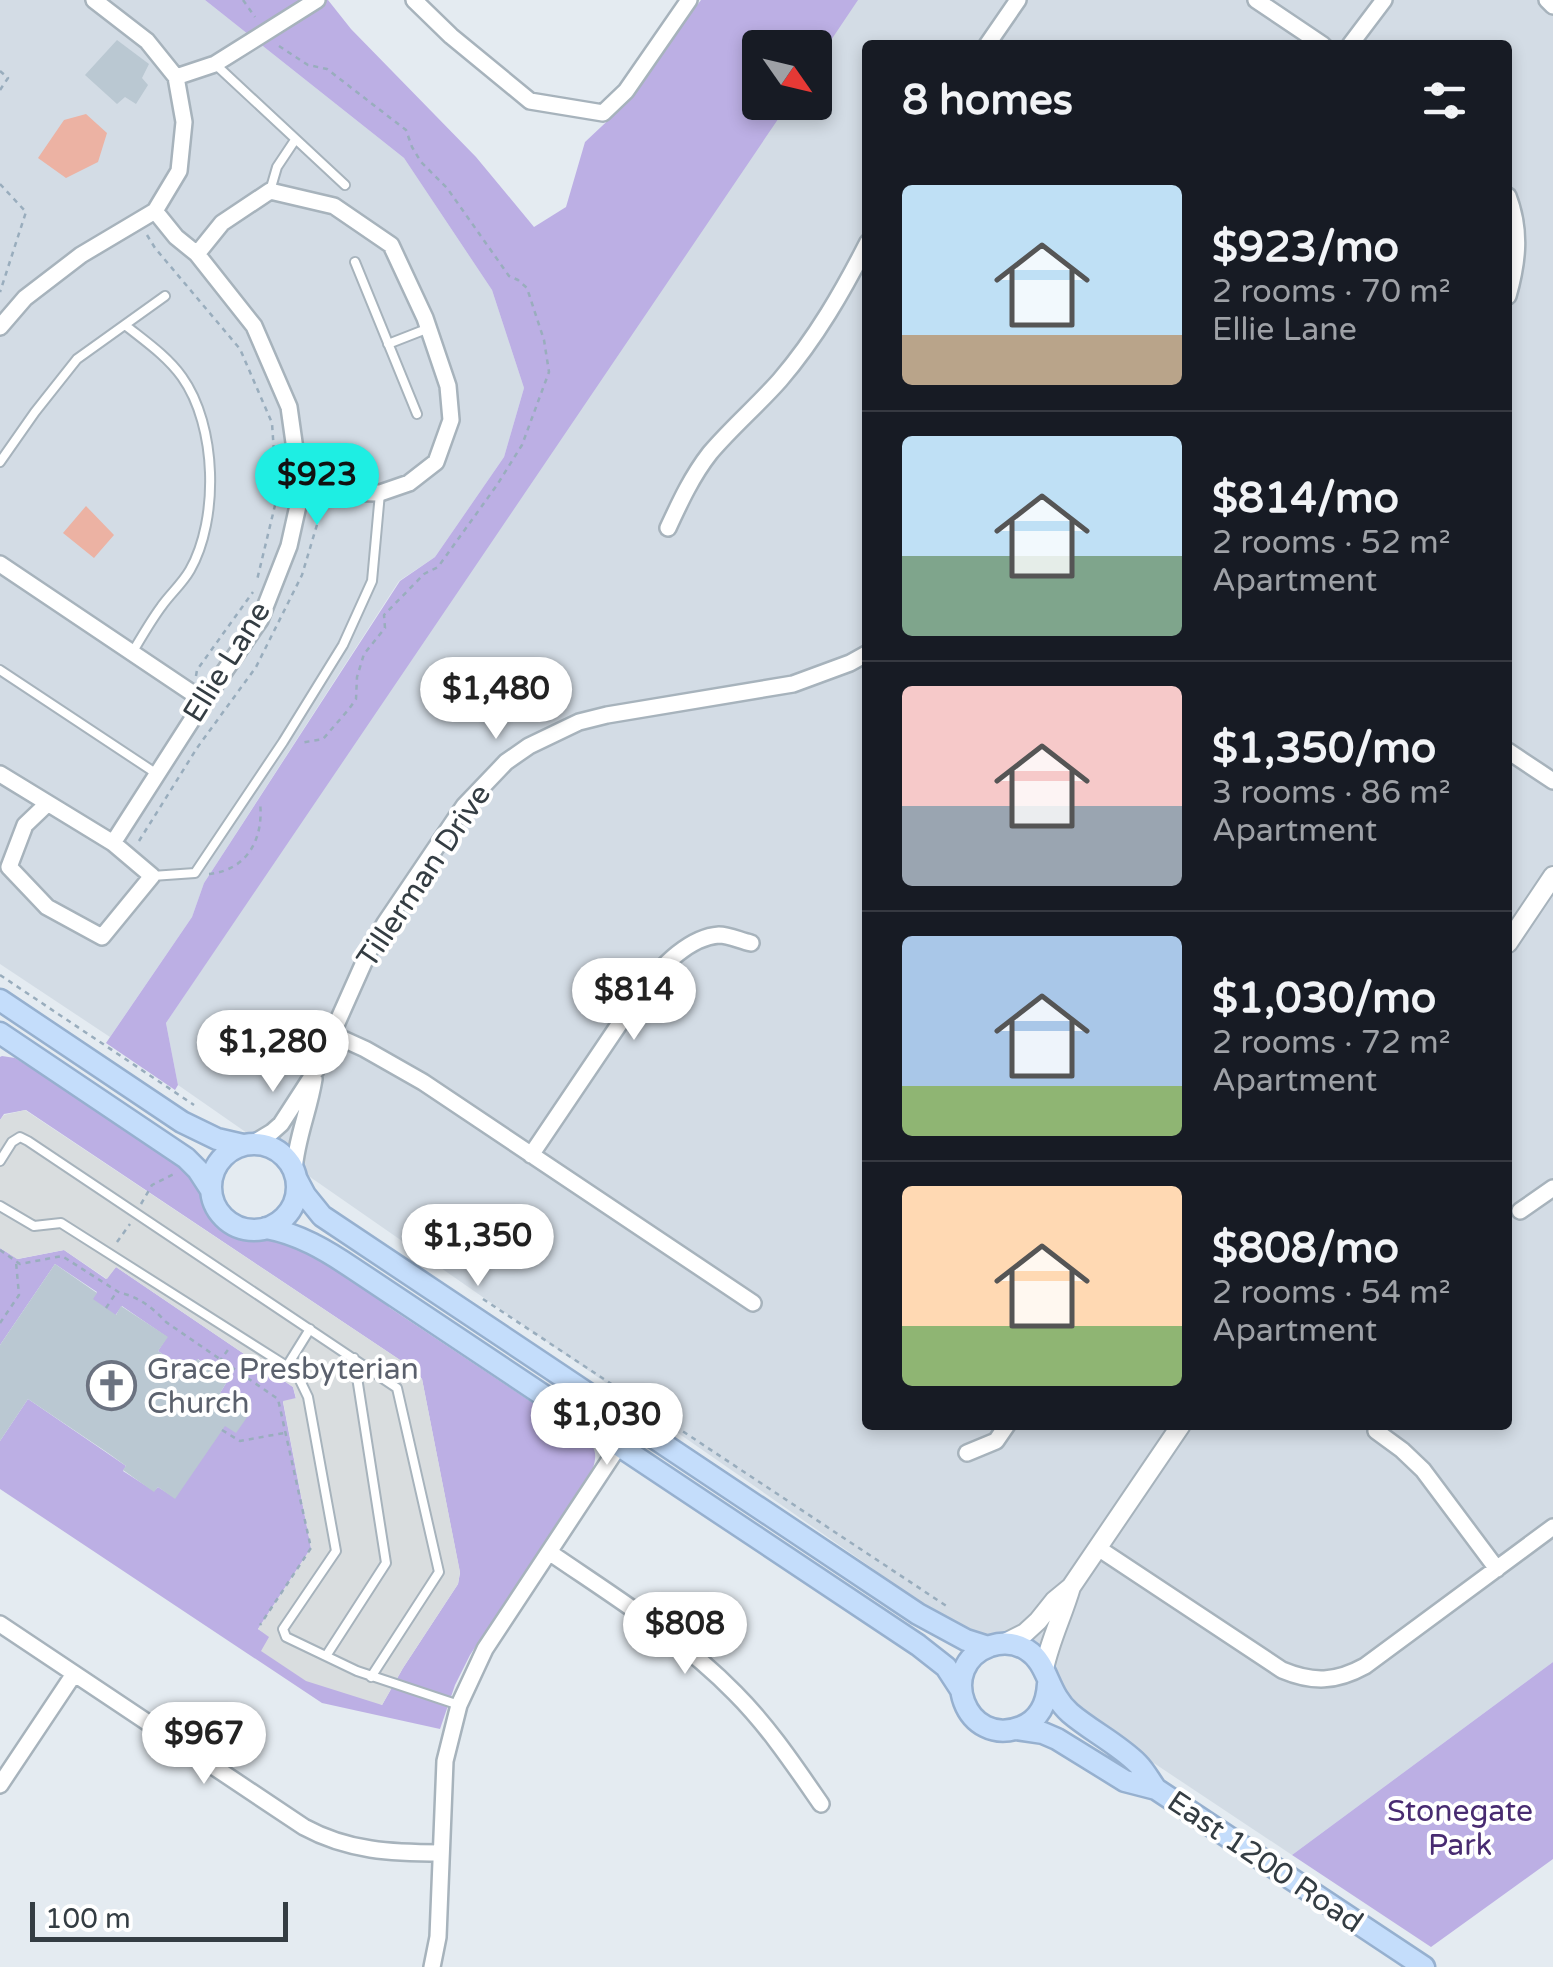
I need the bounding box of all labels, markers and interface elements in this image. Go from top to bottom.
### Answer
north arrow [742,30,832,120]
map controls [742,30,832,120]
icon: filters [1417,73,1472,128]
text: 8 homes [902,75,1073,126]
text: $923/mo [1212,222,1399,273]
icon: home [982,225,1102,345]
text: 2 rooms · 70 m² [1212,273,1451,311]
text: Ellie Lane [1212,311,1357,349]
pin: $923 [258,443,376,528]
text: $923 [277,456,357,494]
text: $814/mo [1212,473,1399,524]
icon: home [982,476,1102,596]
text: 2 rooms · 52 m² [1212,524,1451,562]
text: Apartment [1212,562,1377,600]
street label: Ellie Lane [175,595,279,729]
pin: $1,480 [415,657,577,742]
text: $1,480 [442,670,550,708]
text: $1,350/mo [1212,723,1436,774]
icon: home [982,726,1102,846]
text: 3 rooms · 86 m² [1212,774,1451,812]
street label: Tillerman Drive [349,777,499,975]
text: Apartment [1212,812,1377,850]
pin: $814 [575,958,693,1043]
text: $814 [594,971,674,1009]
text: $1,030/mo [1212,973,1436,1024]
icon: home [982,976,1102,1096]
pin: $1,280 [192,1010,354,1095]
text: $1,280 [219,1023,327,1061]
text: 2 rooms · 72 m² [1212,1024,1451,1062]
text: Apartment [1212,1062,1377,1100]
pin: $1,350 [397,1204,559,1289]
text: $1,350 [424,1217,532,1255]
text: $808/mo [1212,1223,1399,1274]
icon: home [982,1226,1102,1346]
text: 2 rooms · 54 m² [1212,1274,1451,1312]
text: Apartment [1212,1312,1377,1350]
place label: Grace Presbyterian Church [147,1351,419,1422]
church icon: Grace Presbyterian Church [86,1360,138,1412]
pin: $1,030 [526,1383,688,1468]
text: $1,030 [553,1396,661,1434]
pin: $808 [626,1592,744,1677]
text: $808 [645,1605,725,1643]
pin: $967 [145,1702,263,1787]
text: $967 [164,1715,244,1753]
street label: East 1200 Road [1160,1783,1370,1941]
park label: Stonegate Park [1387,1793,1533,1864]
scale bar [30,1897,288,1942]
text: 100 m [45,1902,131,1936]

